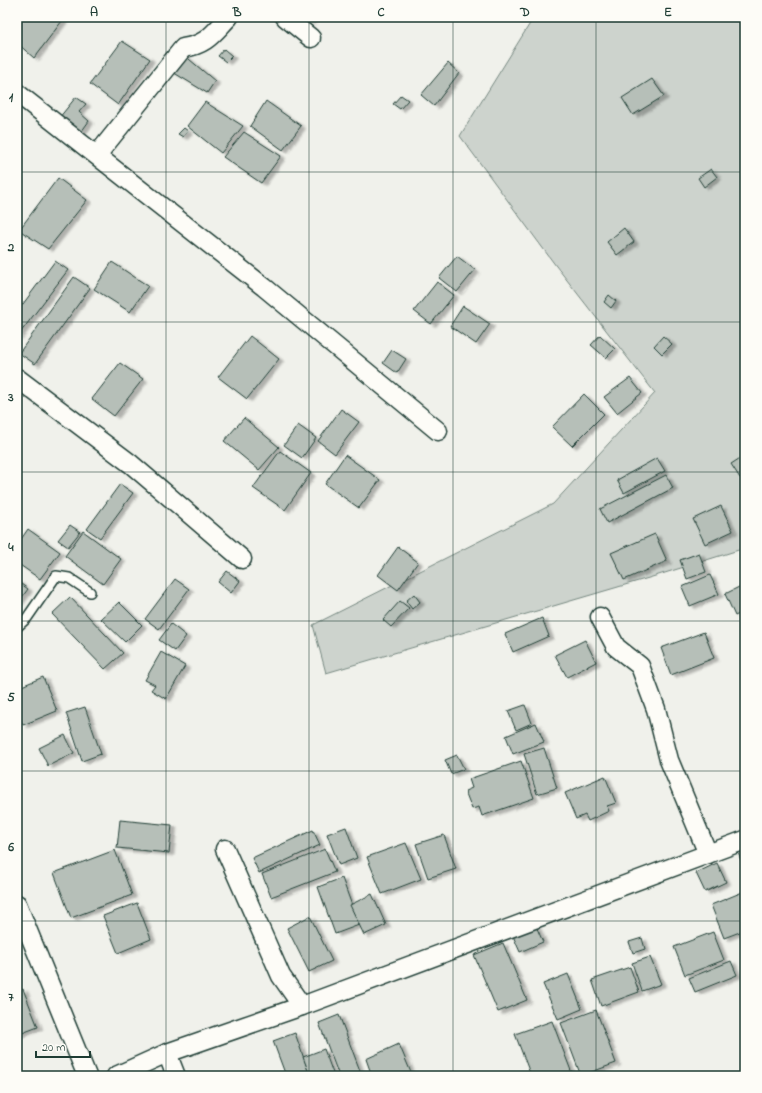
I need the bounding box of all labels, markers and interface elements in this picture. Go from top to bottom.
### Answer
text: A [90,3,98,22]
text: B [232,3,242,22]
text: C [377,3,385,22]
text: D [519,3,530,22]
text: E [664,3,672,22]
text: 1 [9,88,14,107]
text: 2 [7,238,15,257]
text: 3 [7,388,14,407]
text: 4 [7,538,14,557]
text: 5 [7,688,15,707]
text: 6 [7,838,14,857]
text: 7 [8,988,14,1007]
scale bar [36,1033,90,1059]
text: 20 m [42,1039,65,1057]

